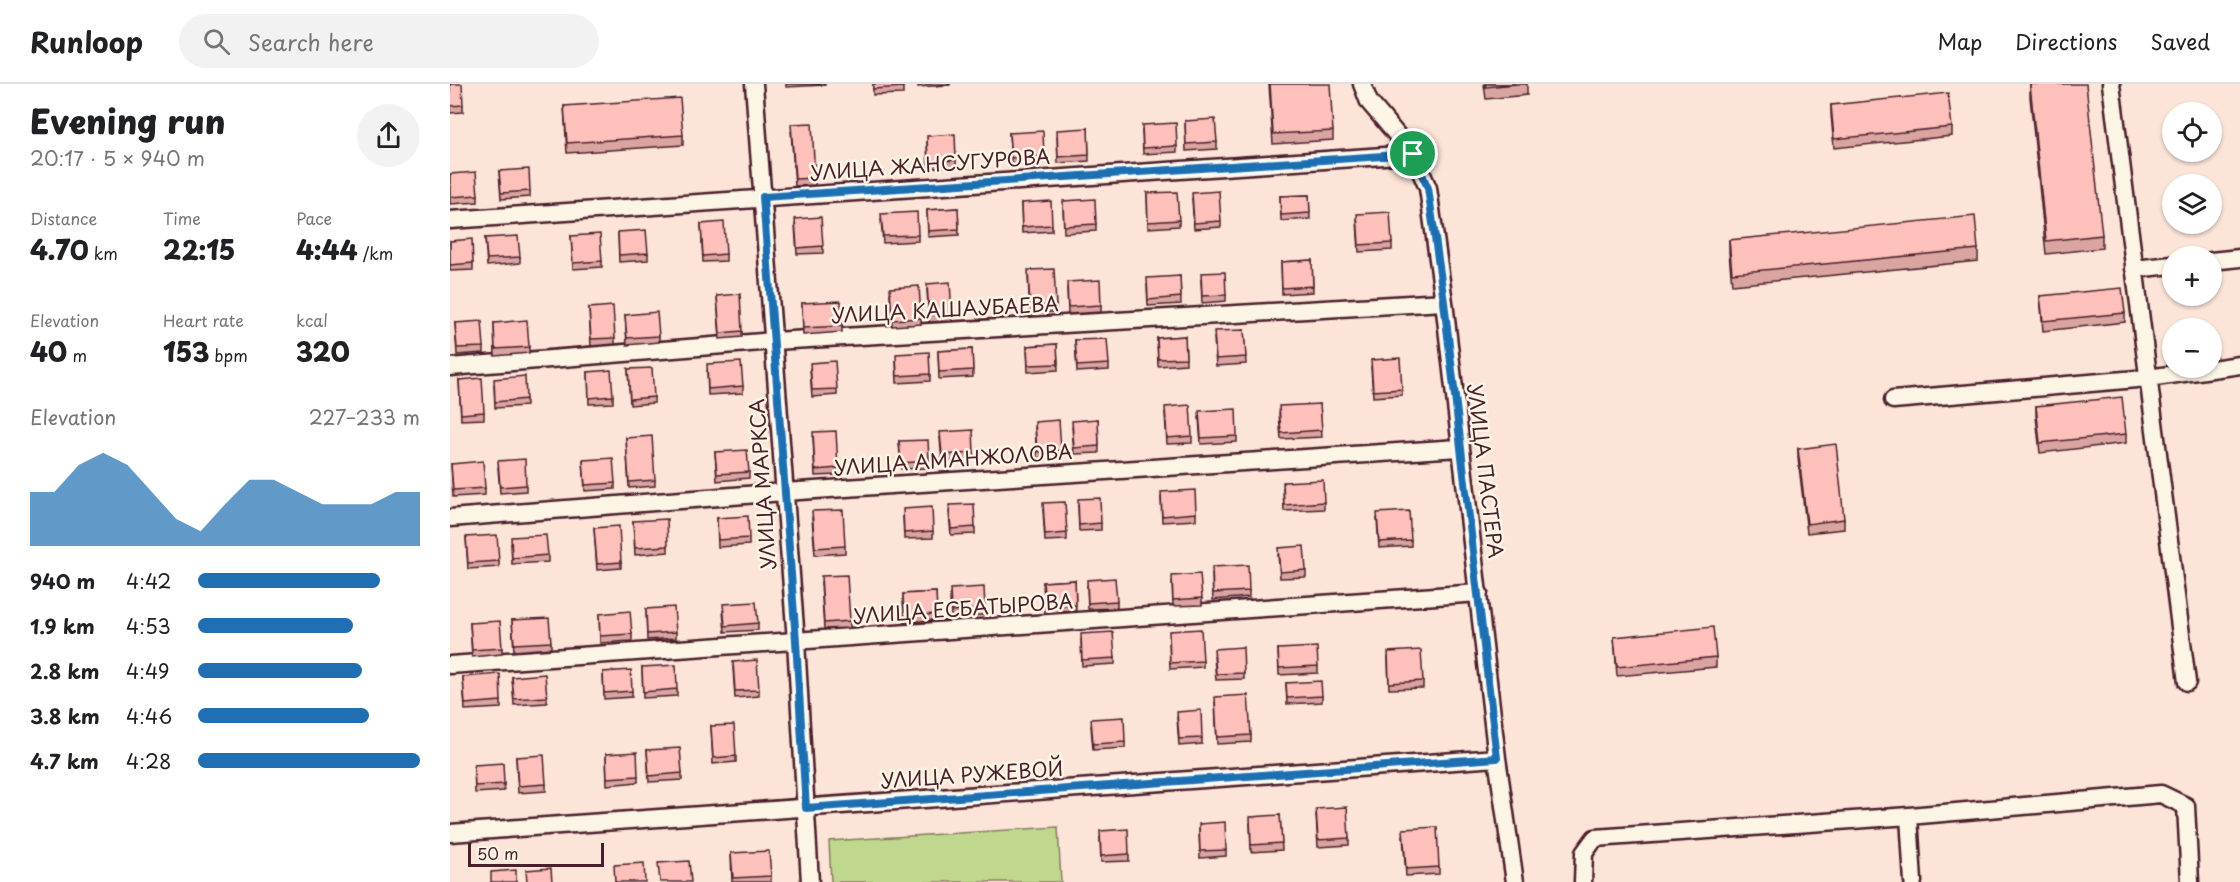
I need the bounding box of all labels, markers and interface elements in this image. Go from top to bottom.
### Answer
search box [179,14,599,68]
text: Runloop [30,20,143,63]
icon: search [200,25,233,58]
text: Search here [248,25,374,58]
text: Map [1937,25,1982,57]
text: Directions [2015,25,2117,57]
text: Saved [2150,25,2210,57]
text: Evening run [30,95,225,145]
map controls [2162,102,2222,378]
button: locate [2162,102,2222,162]
button: share [357,104,420,167]
pin [1387,128,1438,179]
icon: arrive [1396,137,1429,170]
street label: УЛИЦА ЖАНСУГУРОВА [809,141,1051,187]
text: 20:17 · 5 × 940 m [30,143,205,173]
button: layers [2162,174,2222,234]
text: Distance [30,206,97,230]
text: Time [163,206,201,230]
text: Pace [296,206,332,230]
text: 4.70 [30,230,89,269]
text: 22:15 [163,230,235,269]
text: 4:44 [296,230,357,269]
text: km [89,241,118,265]
text: /km [357,241,393,265]
button: + [2162,246,2222,306]
street label: УЛИЦА КАШАУБАЕВА [831,288,1059,330]
text: Elevation [30,308,99,332]
text: Heart rate [163,308,244,332]
text: kcal [296,308,328,332]
button: − [2162,318,2222,378]
text: 40 [30,332,67,371]
text: 153 [163,332,209,371]
text: 320 [296,332,350,371]
text: m [67,343,87,367]
text: bpm [209,343,248,367]
street label: УЛИЦА ПАСТЕРА [1460,382,1512,560]
street label: УЛИЦА МАРКСА [741,398,783,571]
text: Elevation [30,402,116,432]
text: 227–233 m [309,402,420,432]
street label: УЛИЦА АМАНЖОЛОВА [833,436,1073,482]
text: 940 m [30,566,95,596]
text: 4:42 [126,566,171,596]
street label: УЛИЦА ЕСБАТЫРОВА [852,585,1074,631]
text: 1.9 km [30,611,95,641]
text: 4:53 [126,611,171,641]
text: 2.8 km [30,656,99,686]
text: 4:49 [126,656,169,686]
text: 3.8 km [30,701,100,731]
text: 4:46 [126,701,172,731]
text: 4.7 km [30,746,99,776]
text: 4:28 [126,746,172,776]
street label: УЛИЦА РУЖЕВОЙ [880,753,1064,795]
scale bar [468,840,604,868]
text: 50 m [477,841,518,865]

